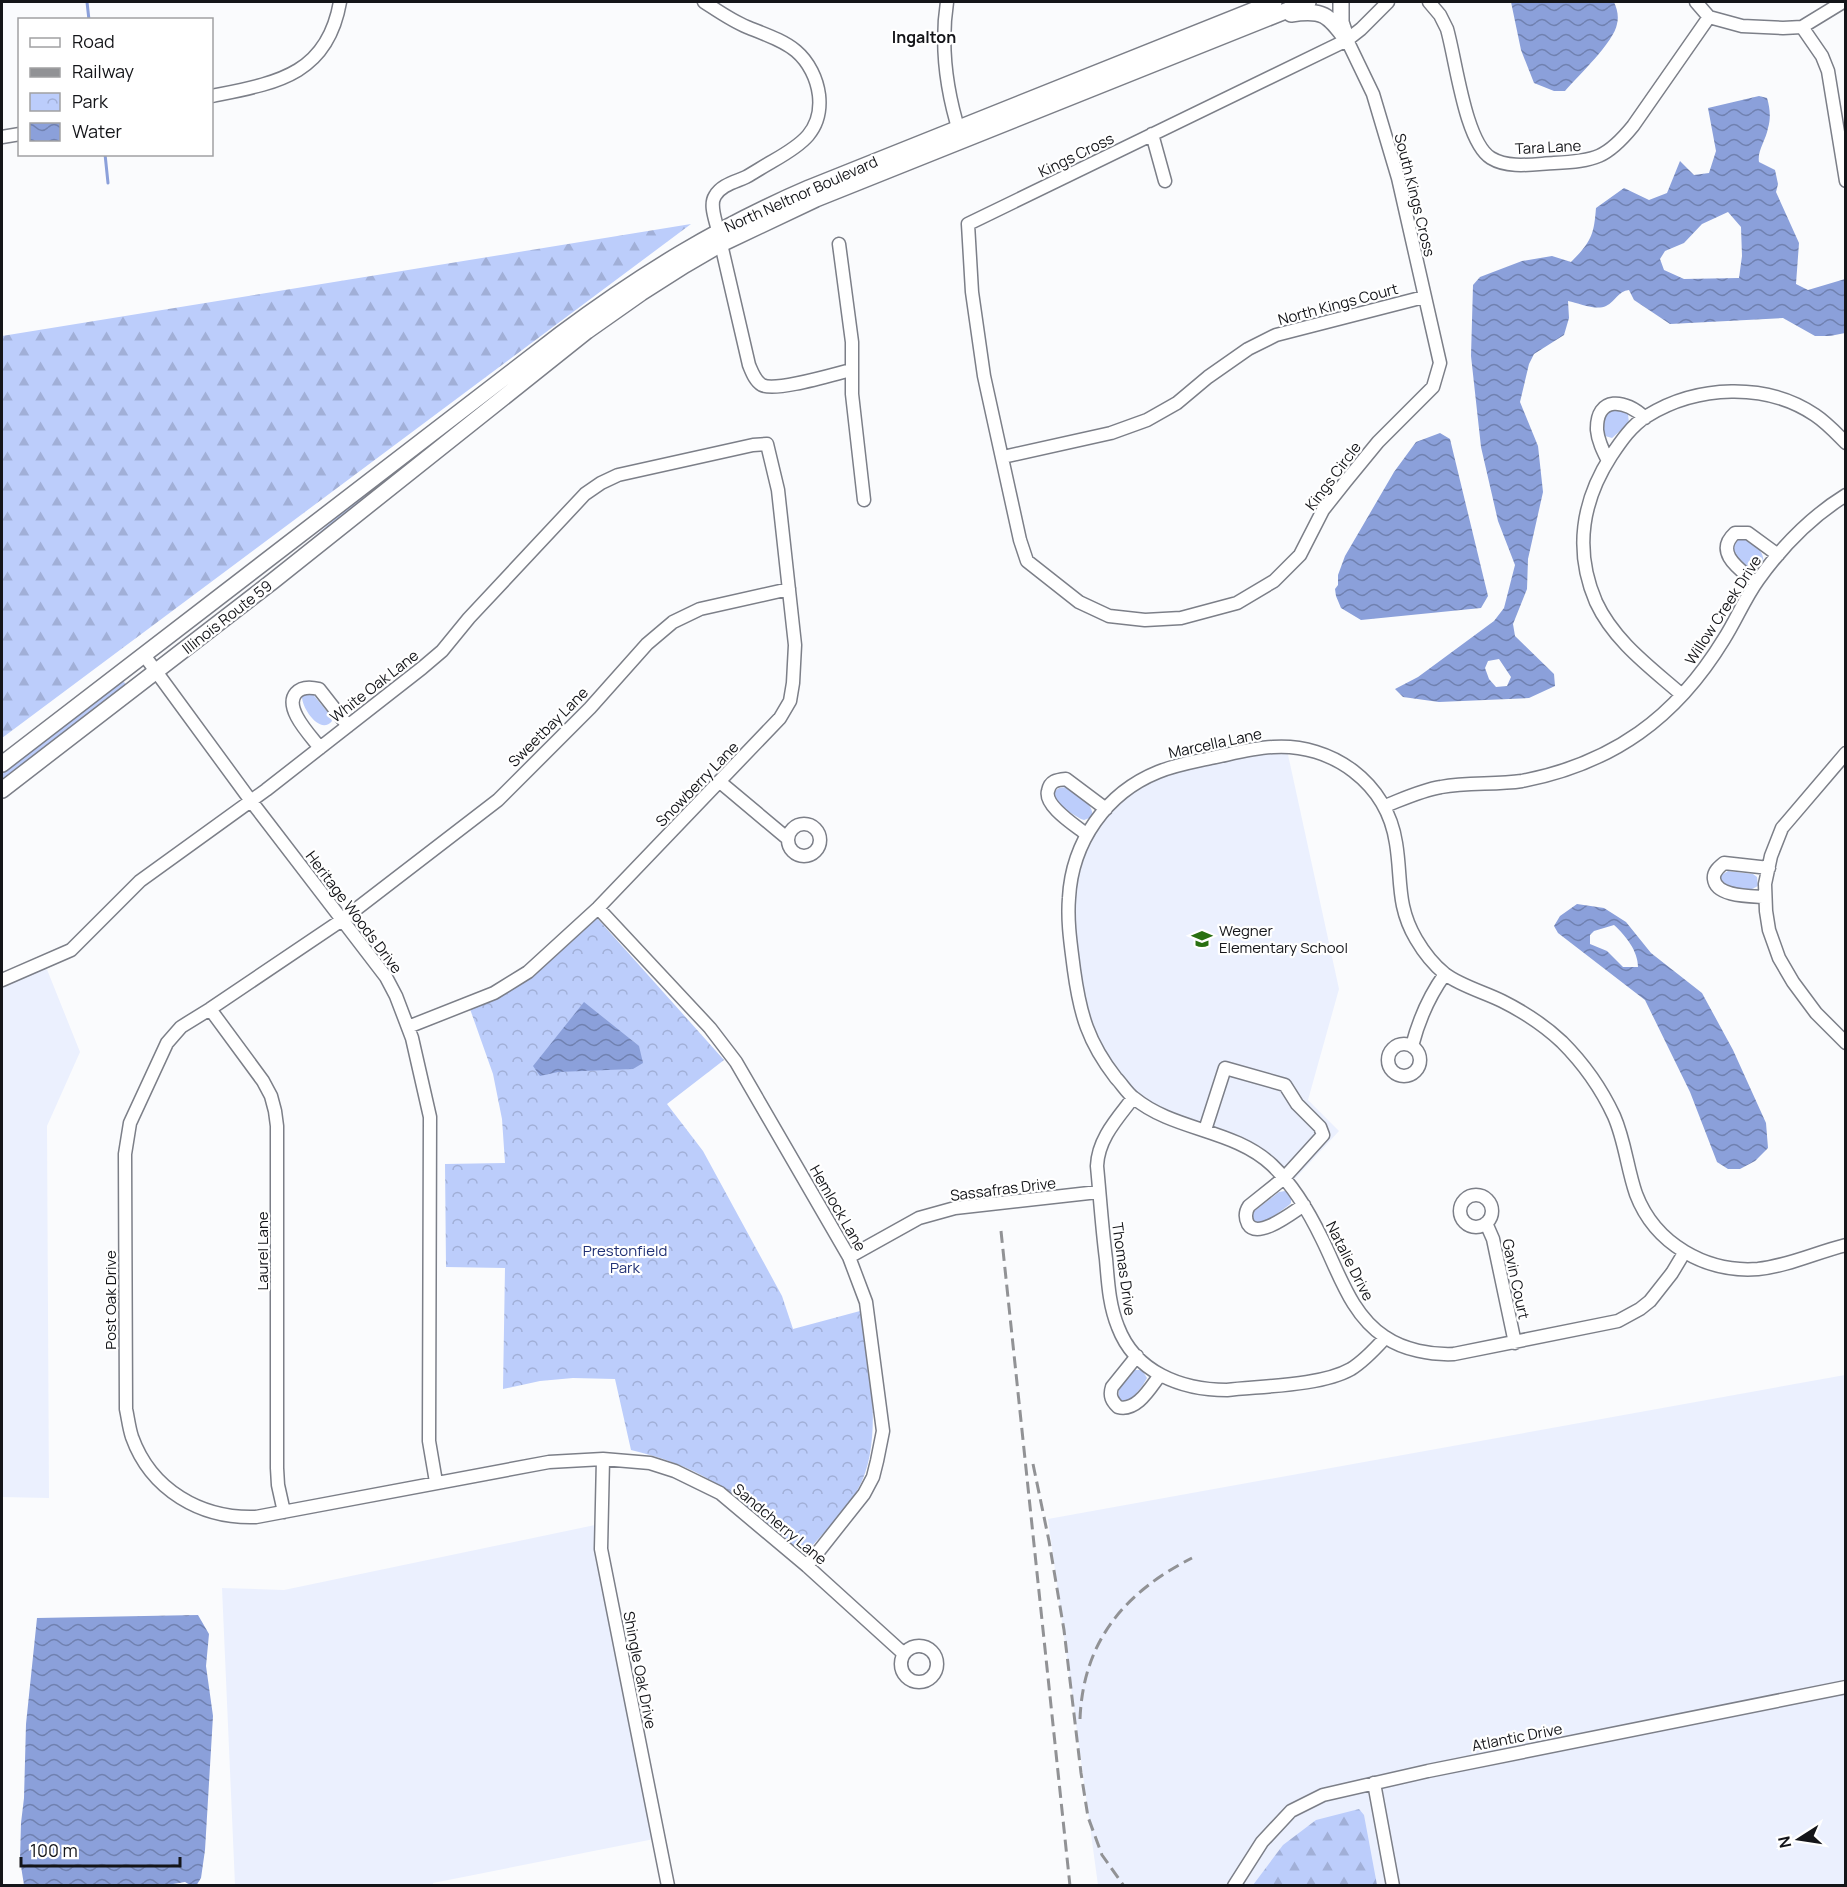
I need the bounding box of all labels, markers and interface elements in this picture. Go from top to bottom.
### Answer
legend [18,18,213,156]
district label: Ingalton [892,26,956,48]
text: Road [72,29,115,53]
text: Railway [72,59,134,83]
text: Park [72,89,109,113]
text: Water [72,119,122,143]
street label: Kings Cross [1035,128,1117,182]
street label: South Kings Cross [1390,131,1441,259]
street label: Tara Lane [1514,135,1582,159]
street label: North Neltnor Boulevard [721,151,881,237]
street label: North Kings Court [1276,278,1400,330]
street label: Kings Circle [1300,437,1366,515]
street label: Willow Creek Drive [1680,551,1766,669]
street label: Illinois Route 59 [178,575,276,659]
street label: White Oak Lane [325,645,423,727]
street label: Sweetbay Lane [503,682,593,772]
street label: Marcella Lane [1166,723,1264,763]
street label: Snowberry Lane [651,737,743,831]
street label: Heritage Woods Drive [301,846,407,978]
place label: Wegner Elementary School [1219,920,1348,958]
school or university icon: Wegner Elementary School [1190,927,1214,951]
street label: Hemlock Lane [805,1161,871,1255]
street label: Sassafras Drive [949,1172,1057,1206]
street label: Laurel Lane [252,1211,273,1291]
street label: Natalie Drive [1321,1218,1379,1305]
street label: Thomas Drive [1107,1221,1141,1317]
street label: Gavin Court [1497,1237,1535,1321]
park label: Prestonfield Park [583,1240,667,1278]
street label: Post Oak Drive [100,1250,121,1350]
street label: Sandcherry Lane [729,1478,832,1570]
street label: Shingle Oak Drive [618,1609,662,1731]
street label: Atlantic Drive [1470,1718,1564,1756]
north arrow [1769,1809,1829,1869]
scale bar [21,1830,180,1868]
text: N [1772,1834,1796,1850]
text: 100 m [30,1838,78,1862]

